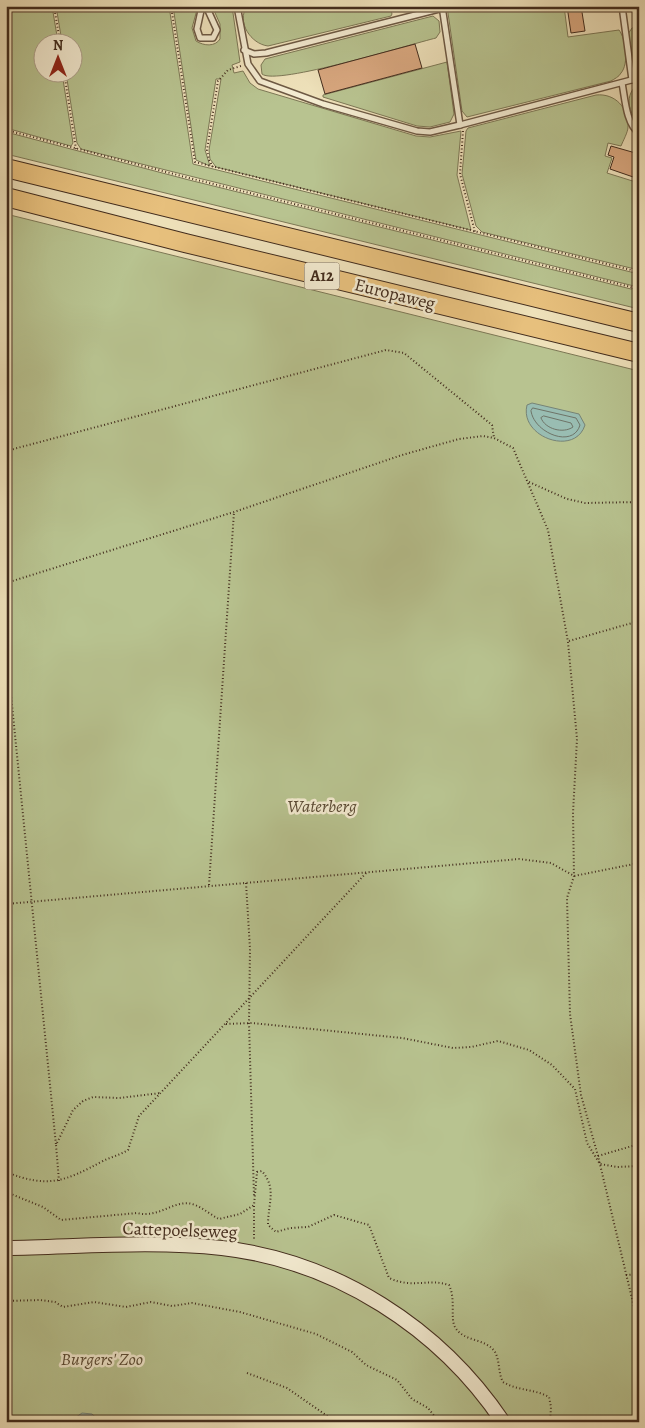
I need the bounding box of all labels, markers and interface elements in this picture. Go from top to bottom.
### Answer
north arrow [32,32,82,82]
text: N [53,36,63,55]
road number: A12 [304,262,340,290]
street label: Europaweg [352,272,438,316]
park label: Waterberg [287,794,357,818]
street label: Cattepoelseweg [122,1216,238,1244]
park label: Burgers' Zoo [61,1347,143,1371]

